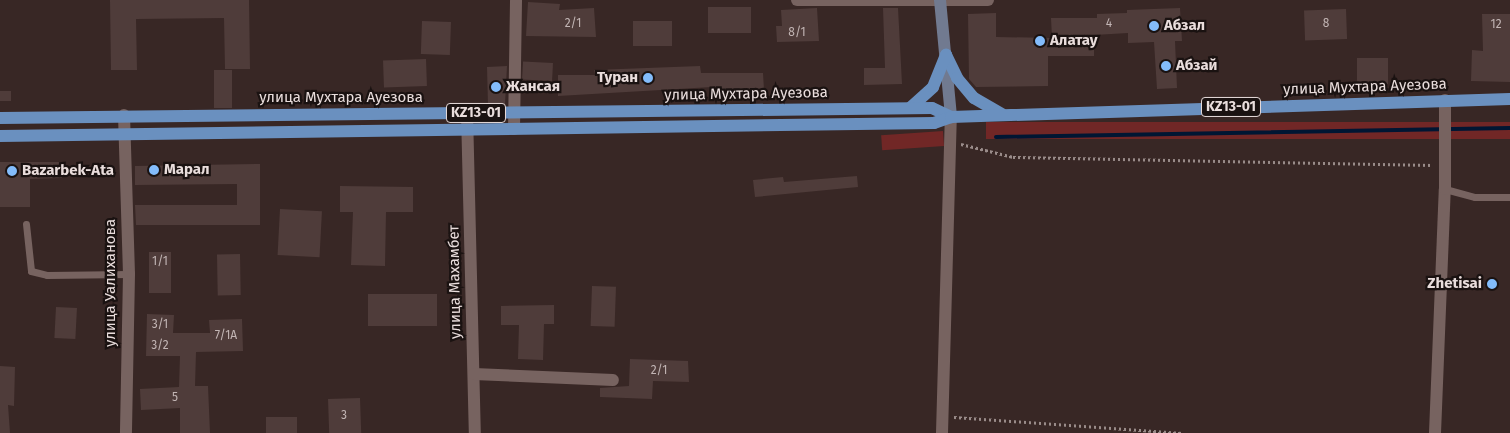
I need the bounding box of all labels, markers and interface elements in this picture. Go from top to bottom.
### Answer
house number: 2/1 [565,17,581,31]
house number: 4 [1106,17,1112,31]
place label: Абзал [1164,17,1205,35]
house number: 8 [1323,17,1329,31]
house number: 12 [1490,18,1502,32]
marker: Абзал [1148,20,1160,32]
house number: 8/1 [788,26,806,40]
place label: Алатау [1050,32,1098,50]
marker: Алатау [1034,35,1046,47]
place label: Абзай [1176,57,1217,75]
marker: Абзай [1160,60,1172,72]
place label: Туран [597,69,638,87]
marker: Туран [642,72,654,84]
street label: улица Мухтара Ауезова [1283,75,1447,99]
place label: Жансая [506,78,560,96]
marker: Жансая [490,81,502,93]
street label: улица Мухтара Ауезова [664,84,828,104]
street label: улица Мухтара Ауезова [259,89,423,107]
road number: KZ13-01 [1200,95,1262,118]
road number: KZ13-01 [445,102,507,125]
place label: Марал [164,161,210,179]
place label: Bazarbek-Ata [22,162,114,180]
marker: Марал [148,164,160,176]
marker: Bazarbek-Ata [6,165,18,177]
street label: улица Уалиханова [102,219,120,347]
street label: улица Махамбет [445,225,465,339]
house number: 1/1 [152,255,168,269]
place label: Zhetisai [1427,275,1482,293]
marker: Zhetisai [1486,278,1498,290]
house number: 3/1 [152,318,168,332]
house number: 7/1А [215,329,237,343]
house number: 3/2 [151,339,169,353]
house number: 2/1 [651,364,667,378]
house number: 5 [172,391,178,405]
house number: 3 [341,409,347,423]

